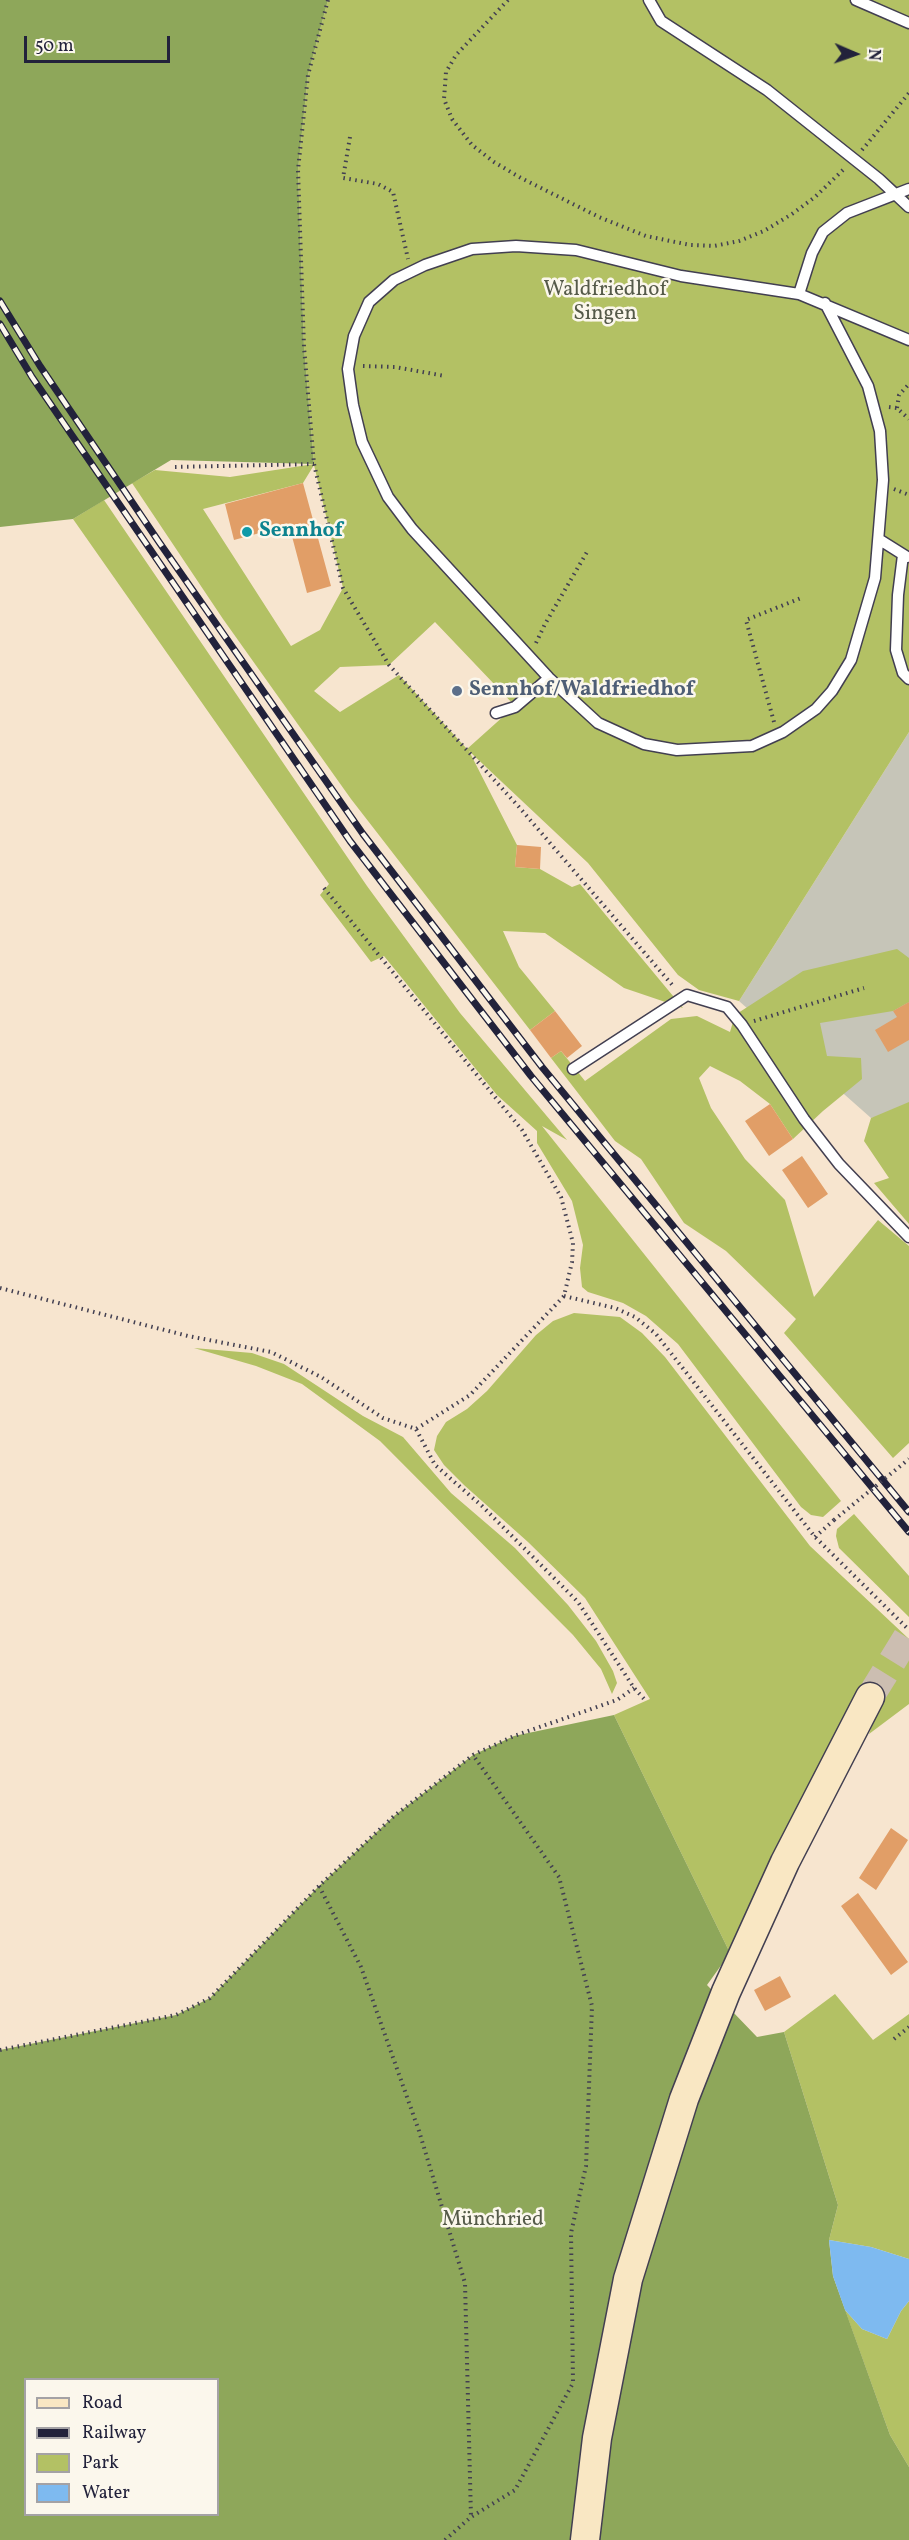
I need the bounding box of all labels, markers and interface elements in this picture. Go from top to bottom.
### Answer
scale bar [27,24,172,62]
north arrow [825,24,885,84]
text: 50 m [35,34,74,59]
text: N [862,48,884,61]
park label: Waldfriedhof Singen [543,278,667,328]
place label: Sennhof [259,519,343,545]
marker: Sennhof [240,525,254,539]
place label: Sennhof/Waldfriedhof [469,678,694,704]
marker: Sennhof/Waldfriedhof [450,684,464,698]
park label: Münchried [442,2208,544,2234]
legend [24,2378,219,2516]
text: Road [82,2391,123,2416]
text: Railway [82,2421,146,2446]
text: Park [82,2451,119,2476]
text: Water [82,2481,130,2506]

